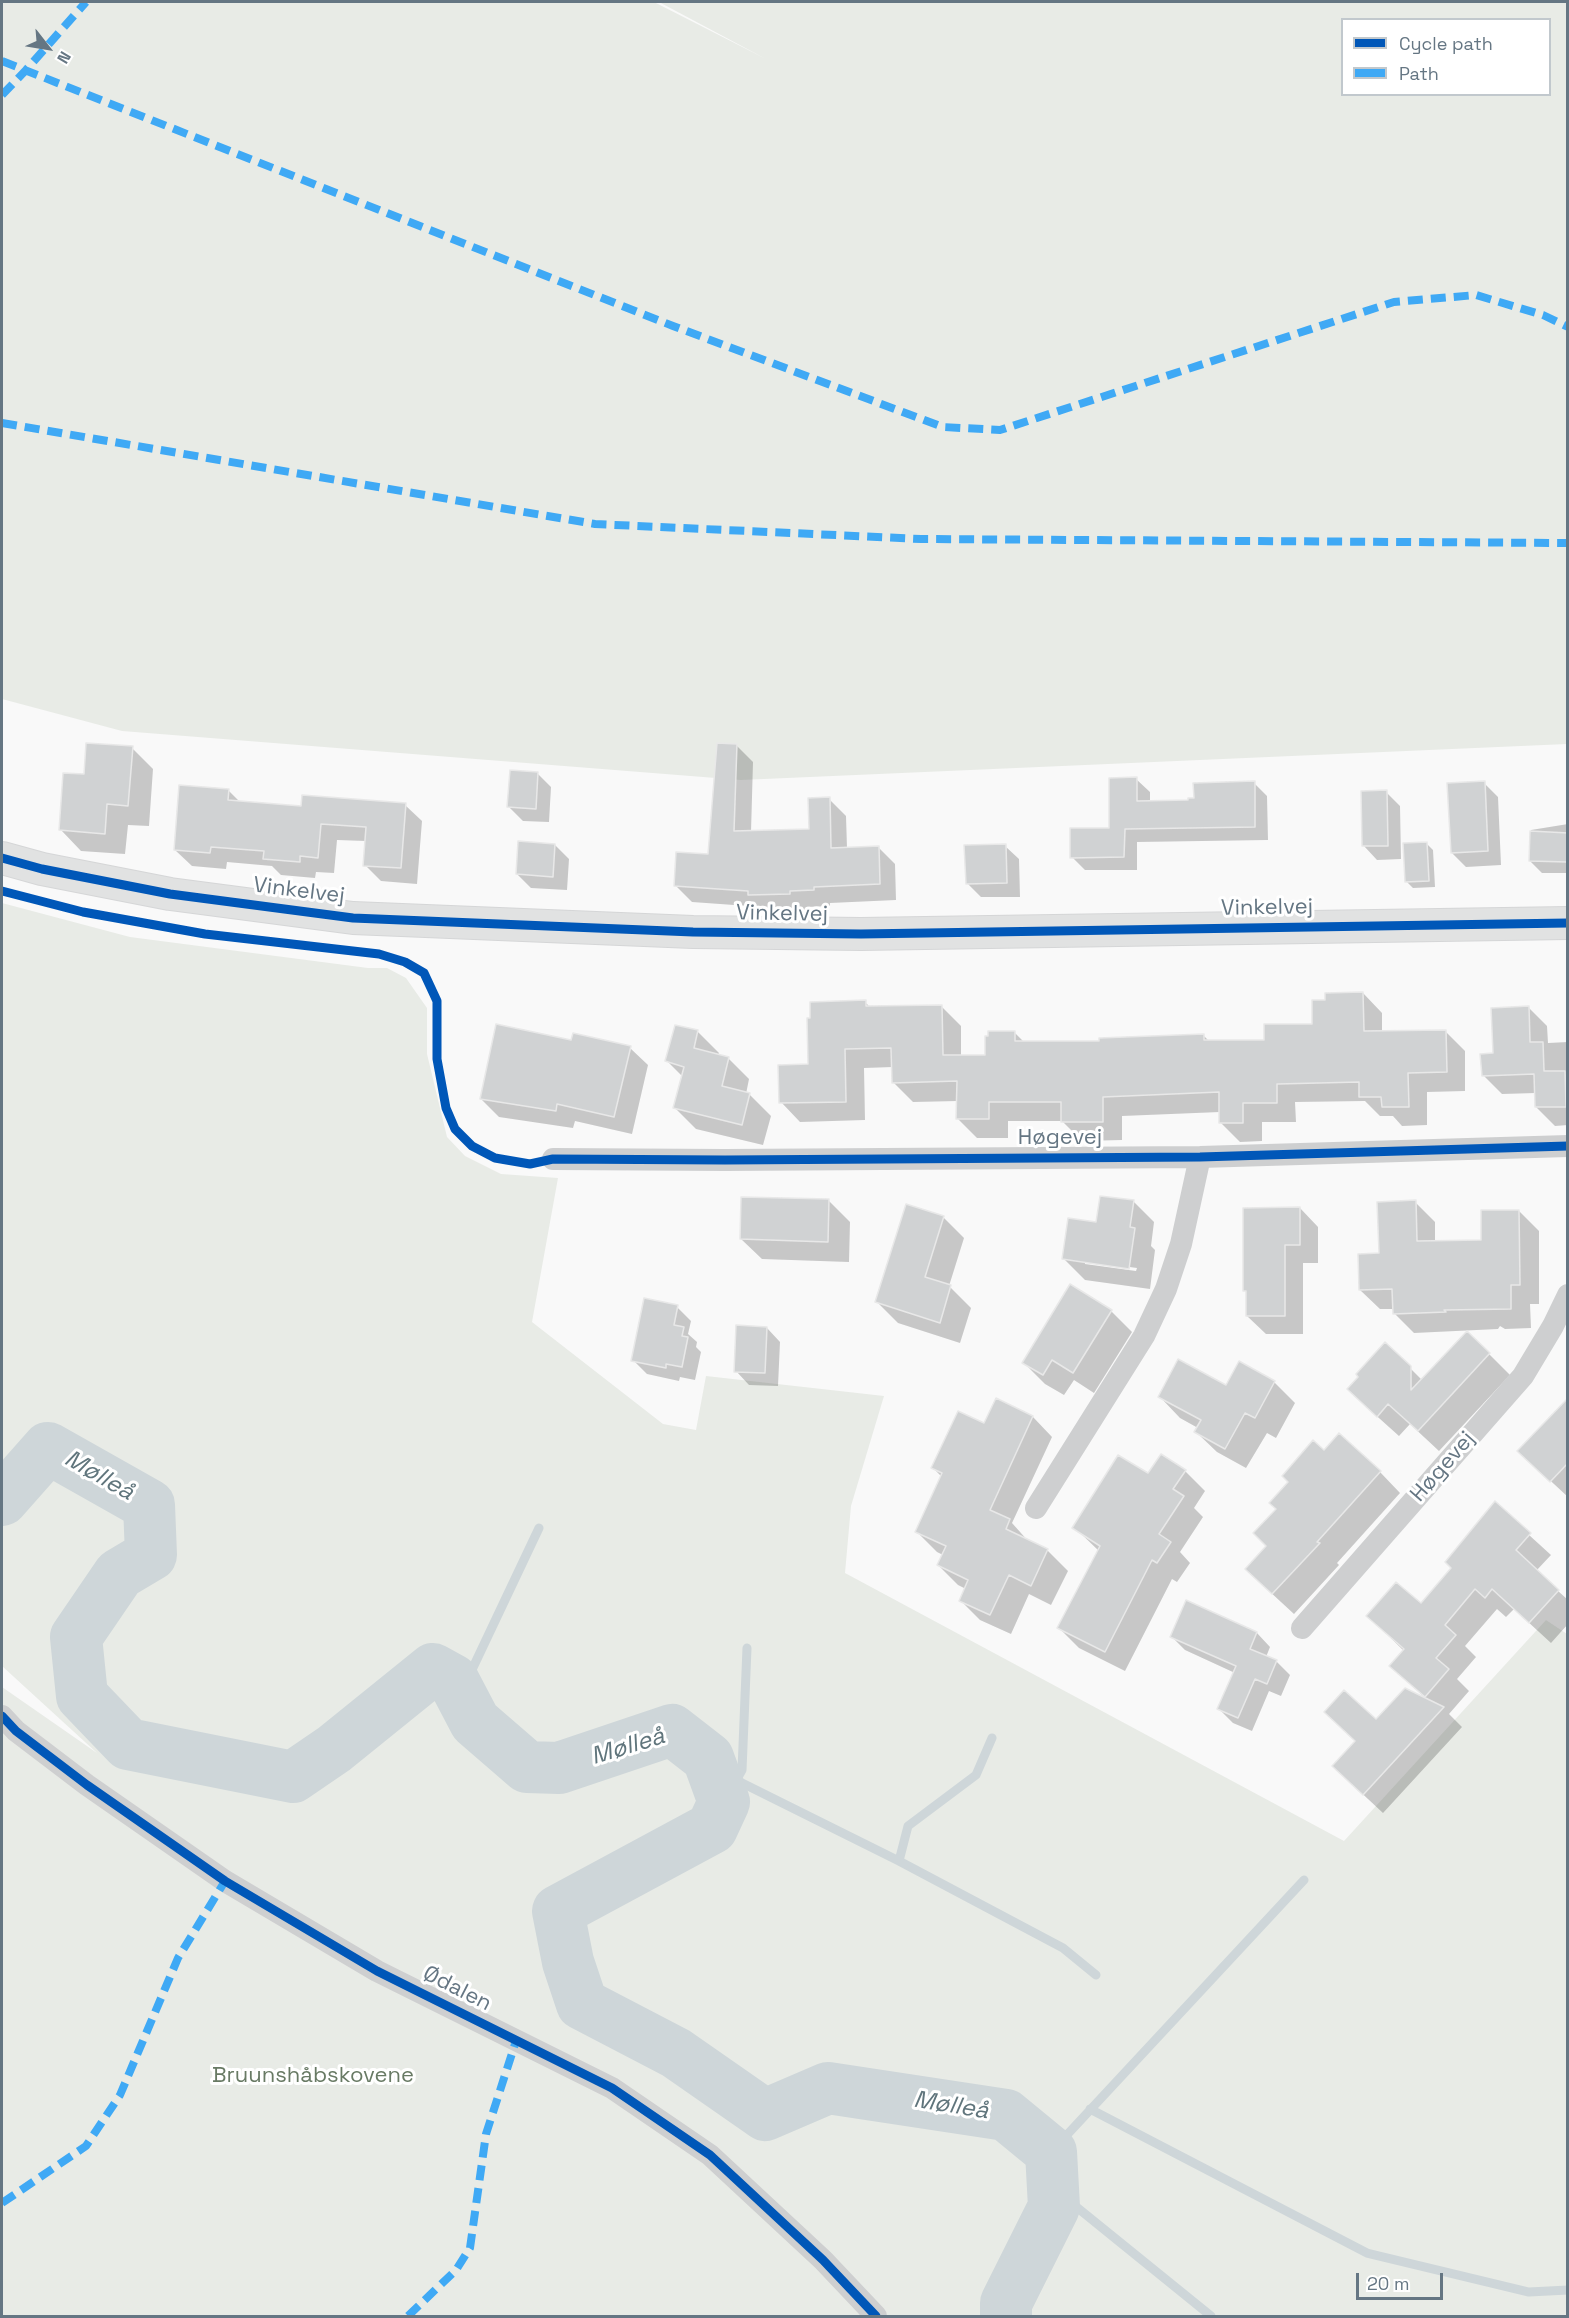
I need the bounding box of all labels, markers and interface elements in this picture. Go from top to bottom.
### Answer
north arrow [18,18,78,78]
legend [1341,18,1551,96]
text: Cycle path [1399,32,1493,55]
text: N [52,48,76,68]
text: Path [1399,62,1439,85]
street label: Vinkelvej [252,872,346,910]
street label: Vinkelvej [1221,894,1313,922]
street label: Vinkelvej [736,900,828,928]
street label: Høgevej [1018,1125,1102,1151]
street label: Høgevej [1405,1426,1481,1508]
water label: Mølleå [59,1445,139,1507]
water label: Mølleå [588,1722,668,1772]
street label: Ødalen [418,1961,496,2017]
park label: Bruunshåbskovene [212,2063,414,2089]
water label: Mølleå [912,2086,990,2126]
scale bar [1359,2261,1446,2299]
text: 20 m [1367,2272,1410,2295]

